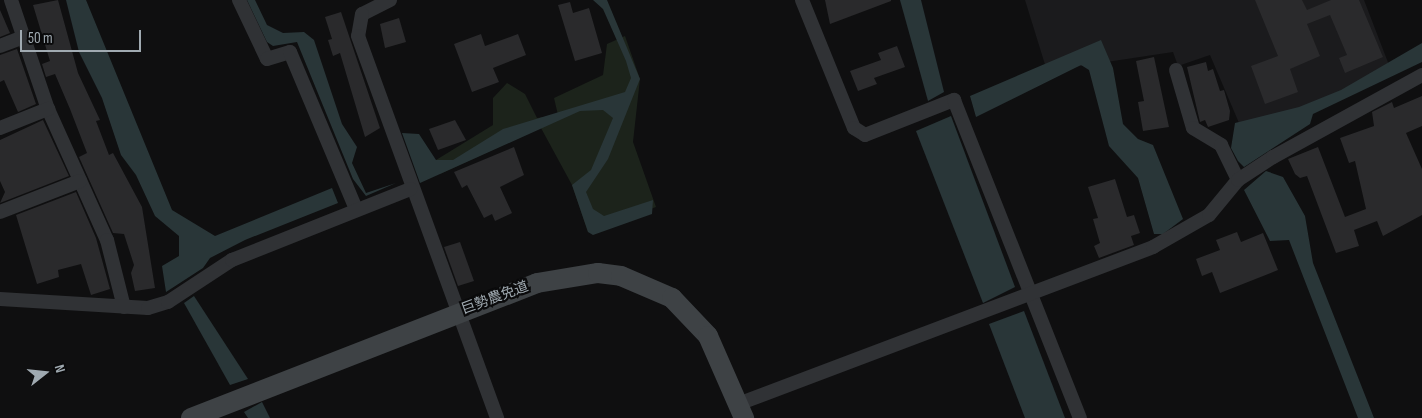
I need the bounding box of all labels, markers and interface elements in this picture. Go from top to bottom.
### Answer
scale bar [22,20,144,52]
text: 50 m [28,29,53,48]
street label: 巨勢農免道 [459,278,531,318]
north arrow [20,348,70,398]
text: N [51,363,69,375]

